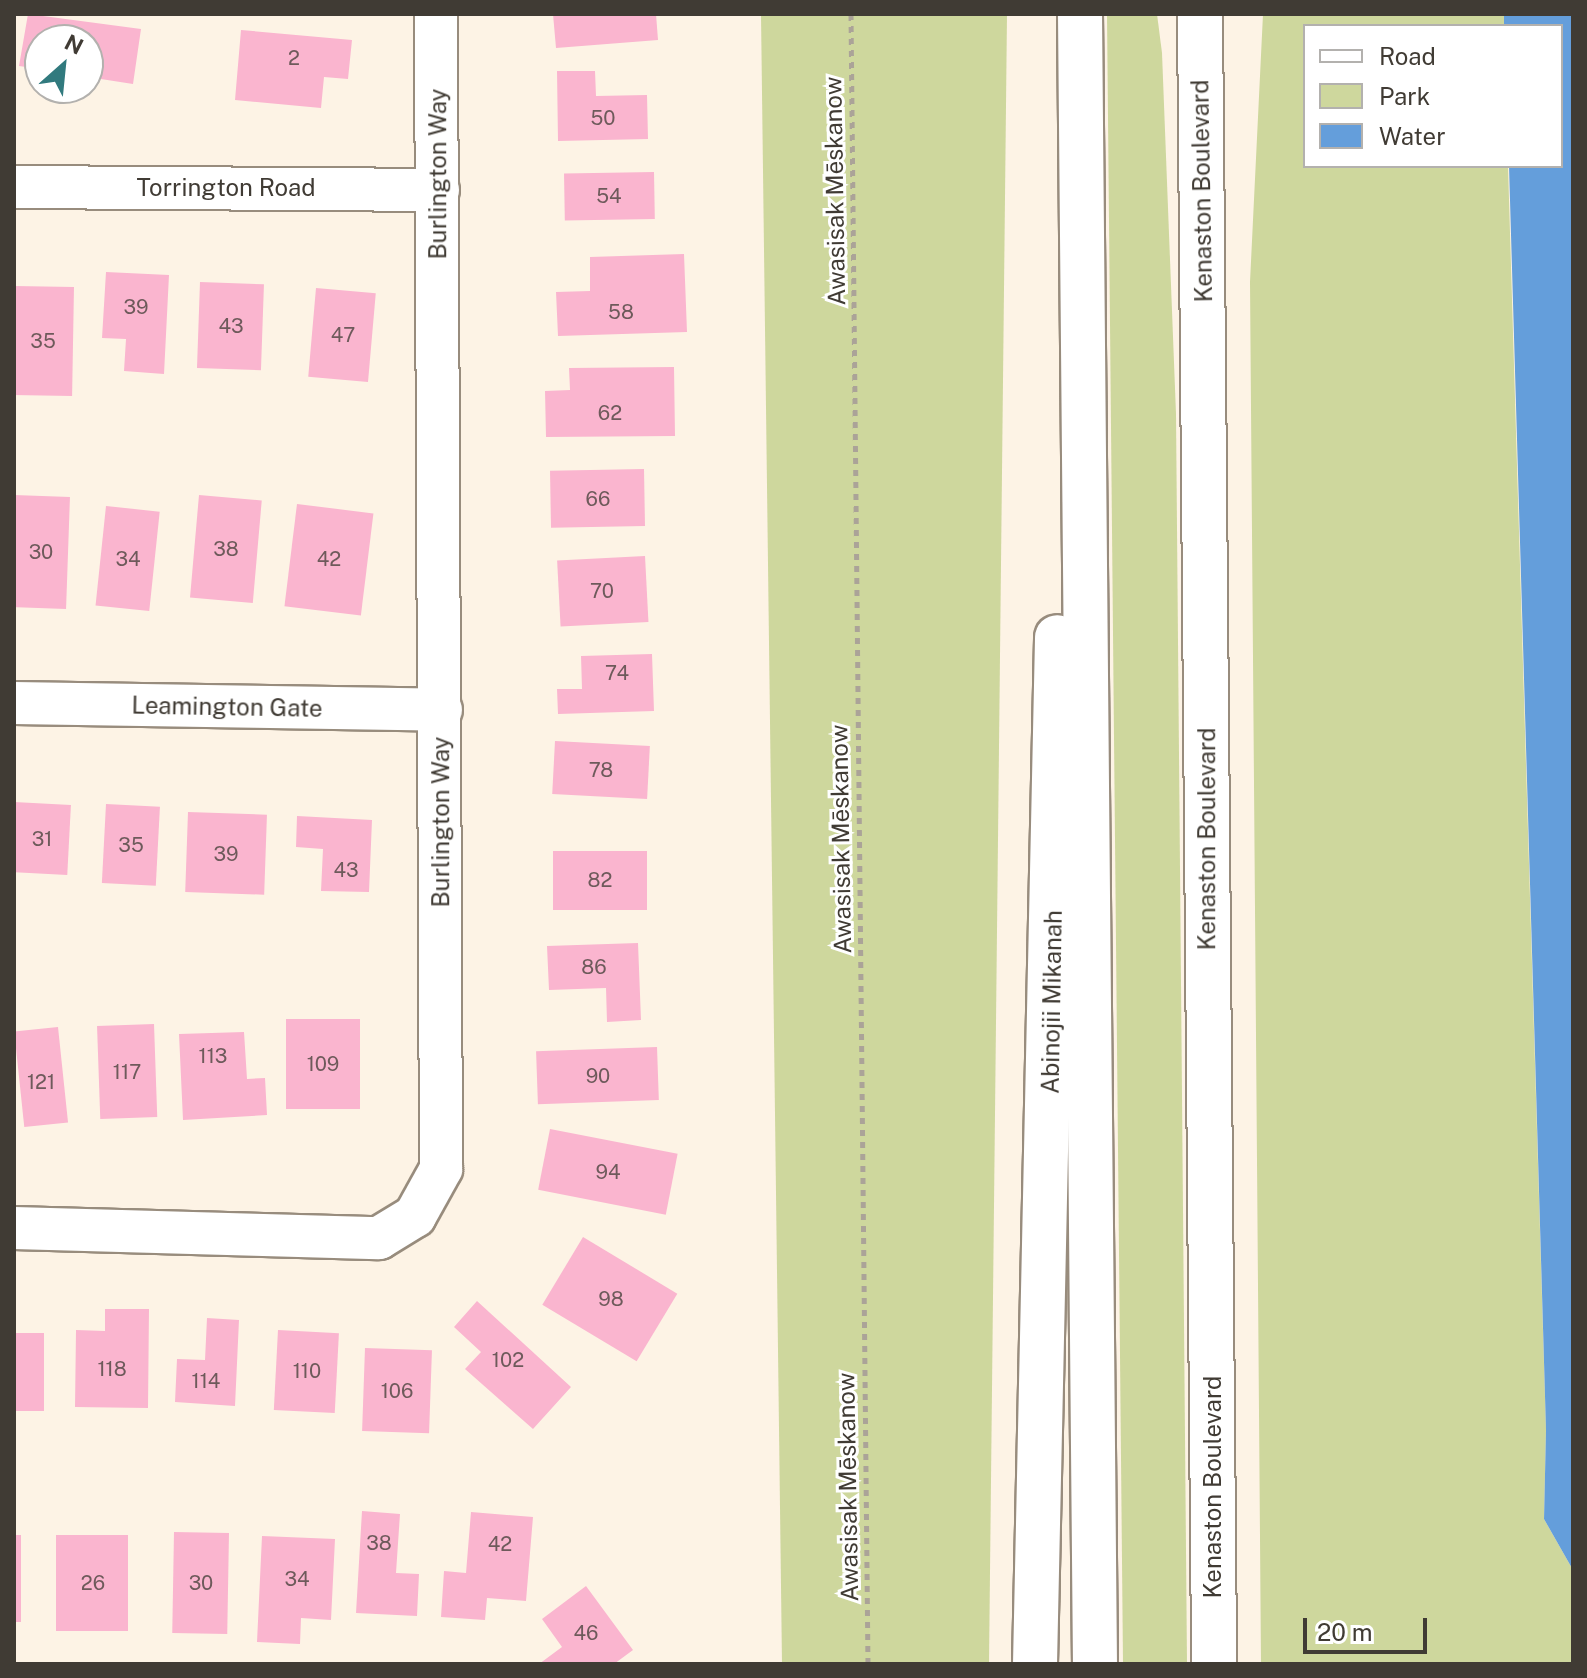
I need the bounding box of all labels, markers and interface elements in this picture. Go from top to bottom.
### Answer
north arrow [24,24,104,104]
legend [1303,24,1563,168]
text: N [60,29,88,60]
text: Road [1379,42,1436,70]
house number: 2 [288,46,300,70]
street label: Awasisak Mēskanow [819,76,851,306]
street label: Kenaston Boulevard [1186,79,1218,303]
text: Park [1379,82,1430,110]
street label: Burlington Way [424,88,452,260]
house number: 50 [590,106,616,130]
text: Water [1379,122,1446,150]
street label: Torrington Road [137,174,315,202]
house number: 54 [596,184,622,208]
house number: 39 [124,295,148,319]
house number: 58 [608,300,634,324]
house number: 43 [218,314,244,338]
house number: 47 [331,323,355,347]
house number: 35 [30,329,56,353]
house number: 62 [598,401,622,425]
house number: 66 [586,487,610,511]
house number: 38 [213,537,239,561]
house number: 30 [29,540,53,564]
house number: 34 [115,547,141,571]
house number: 42 [317,547,341,571]
house number: 70 [590,579,614,603]
house number: 74 [605,661,629,685]
street label: Leamington Gate [131,691,323,723]
street label: Awasisak Mēskanow [825,724,857,954]
street label: Kenaston Boulevard [1193,728,1221,950]
street label: Burlington Way [427,736,455,908]
house number: 78 [589,758,613,782]
house number: 31 [32,827,52,851]
house number: 35 [118,833,144,857]
house number: 39 [214,842,238,866]
house number: 43 [333,858,359,882]
house number: 82 [588,868,612,892]
street label: Abinojii Mikanah [1036,910,1068,1094]
house number: 86 [581,955,607,979]
house number: 113 [199,1044,227,1068]
house number: 109 [307,1052,339,1076]
house number: 117 [113,1060,141,1084]
house number: 90 [586,1064,610,1088]
house number: 121 [27,1070,55,1094]
house number: 94 [595,1160,621,1184]
house number: 98 [598,1287,624,1311]
house number: 102 [492,1348,524,1372]
house number: 118 [97,1357,127,1381]
house number: 110 [293,1359,321,1383]
house number: 114 [192,1369,220,1393]
street label: Awasisak Mēskanow [832,1372,864,1602]
street label: Kenaston Boulevard [1199,1376,1227,1598]
house number: 106 [381,1379,413,1403]
house number: 38 [366,1531,392,1555]
house number: 42 [488,1532,512,1556]
house number: 34 [284,1567,310,1591]
house number: 26 [81,1571,105,1595]
house number: 30 [189,1571,213,1595]
scale bar [1307,1602,1431,1652]
text: 20 m [1317,1618,1373,1646]
house number: 46 [573,1621,599,1645]

